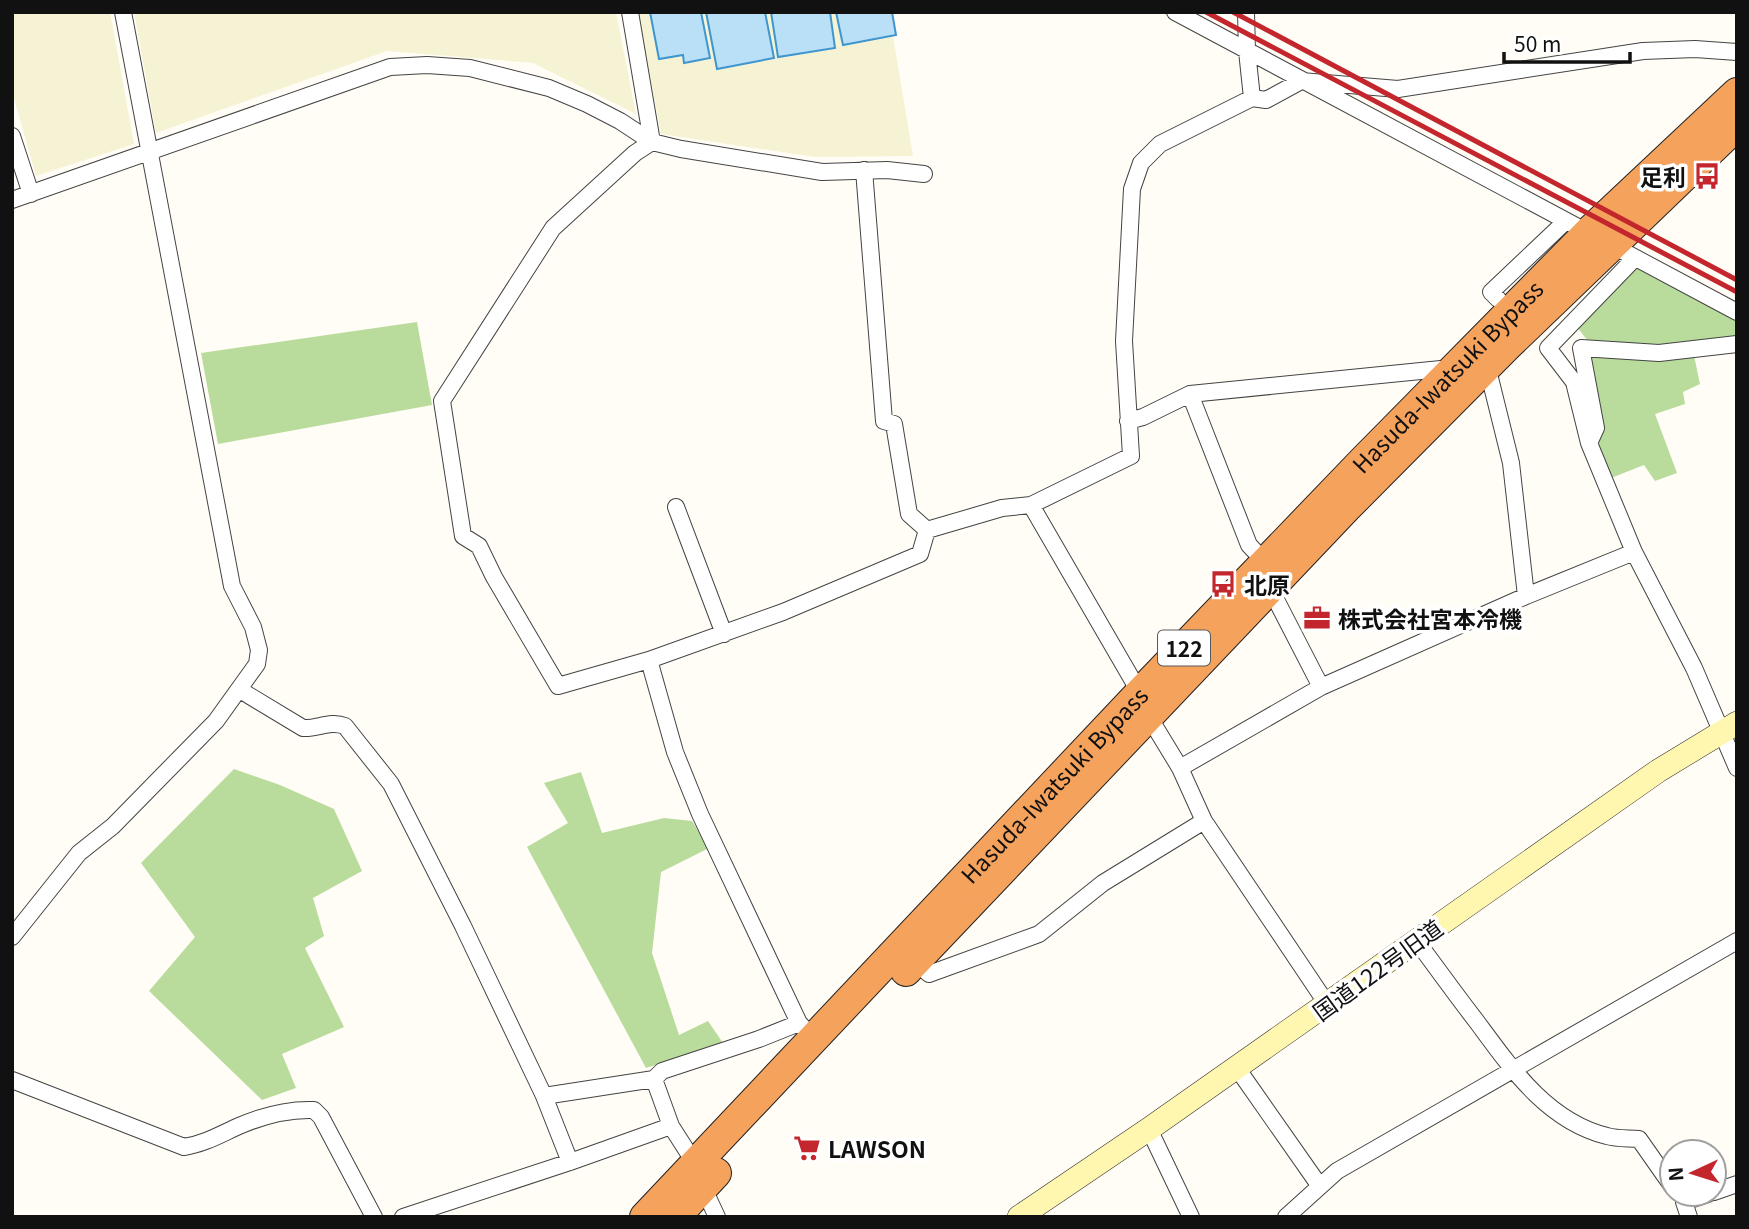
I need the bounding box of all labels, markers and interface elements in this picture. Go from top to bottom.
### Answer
scale bar [1504,21,1630,65]
text: 50 m [1514,28,1561,58]
place label: 足利 [1640,159,1686,193]
bus stop icon: 足利 [1692,161,1722,191]
street label: Hasuda-Iwatsuki Bypass [1344,272,1550,480]
place label: 北原 [1244,567,1290,601]
bus stop icon: 北原 [1208,569,1238,599]
place label: 株式会社宮本冷機 [1338,601,1522,635]
office icon: 株式会社宮本冷機 [1302,603,1332,633]
road number: 122 [1158,630,1210,666]
street label: Hasuda-Iwatsuki Bypass [952,679,1155,890]
street label: 国道122号旧道 [1305,910,1449,1028]
place label: LAWSON [828,1131,926,1165]
supermarket icon: LAWSON [792,1133,822,1163]
north arrow [1658,1138,1728,1208]
text: N [1661,1166,1689,1182]

